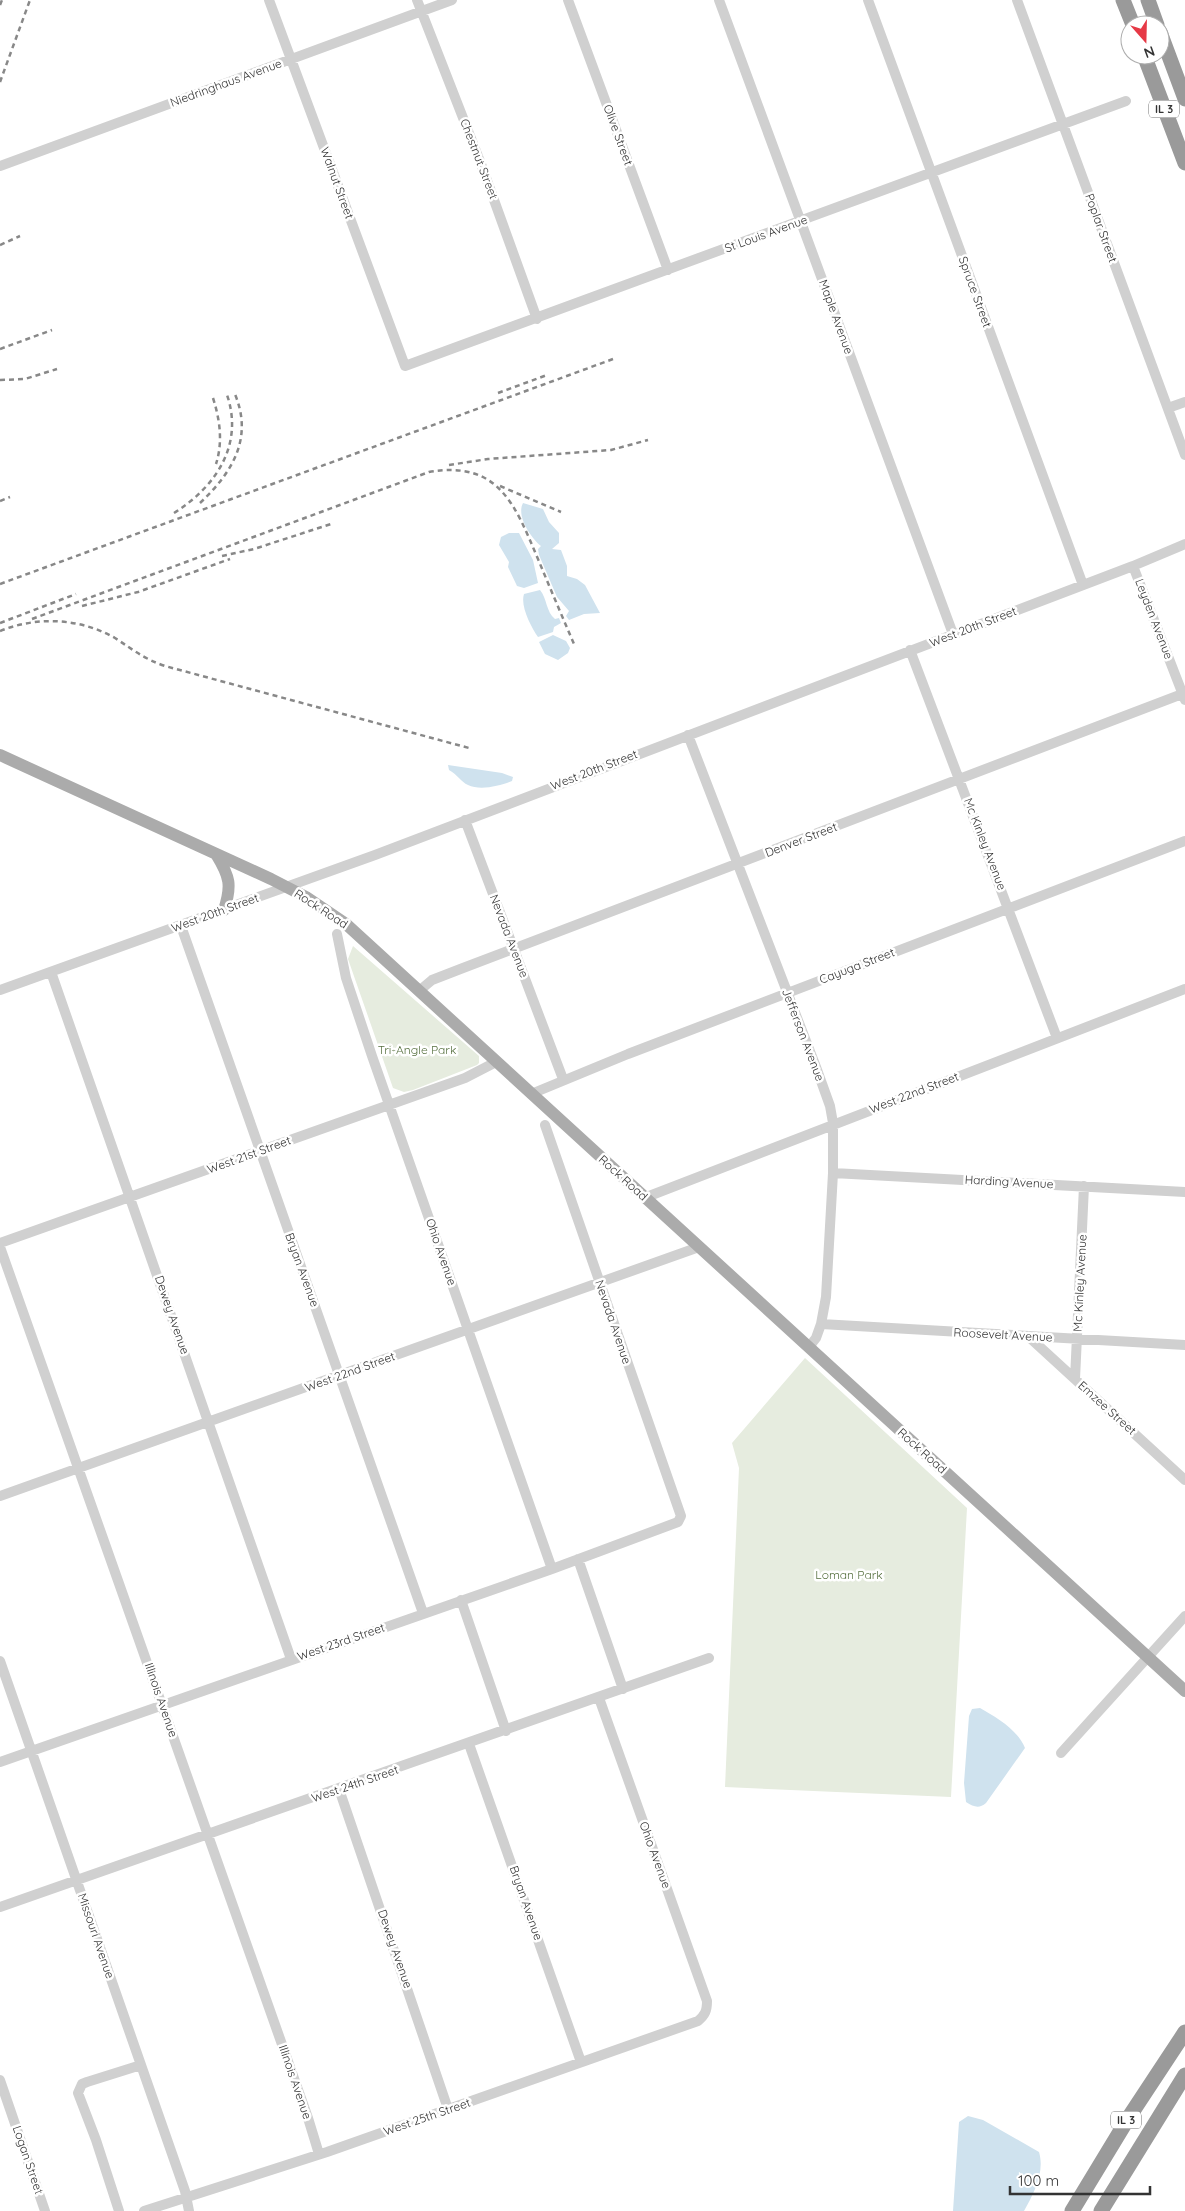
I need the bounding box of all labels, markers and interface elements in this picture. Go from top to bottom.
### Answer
north arrow [1120,15,1170,65]
text: N [1142,42,1157,62]
street label: Niedringhaus Avenue [168,55,284,110]
road number: IL 3 [1149,100,1179,118]
street label: Olive Street [601,102,636,167]
street label: Chestnut Street [457,116,502,201]
street label: Walnut Street [318,145,357,221]
street label: Poplar Street [1082,191,1121,264]
street label: St Louis Avenue [722,212,810,255]
street label: Spruce Street [956,254,995,329]
street label: Maple Avenue [816,278,857,356]
street label: Leyden Avenue [1132,576,1177,661]
street label: West 20th Street [927,603,1018,650]
street label: West 20th Street [548,746,639,793]
street label: Mc Kinley Avenue [961,796,1010,892]
street label: Denver Street [763,819,839,860]
street label: Rock Road [292,886,351,931]
street label: West 20th Street [169,890,261,935]
street label: Nevada Avenue [487,892,532,980]
street label: Cayuga Street [817,944,897,987]
street label: Jefferson Avenue [779,986,828,1083]
park label: Tri-Angle Park [378,1042,456,1057]
street label: West 22nd Street [867,1069,961,1117]
street label: West 21st Street [205,1132,293,1177]
street label: Rock Road [596,1152,651,1204]
street label: Harding Avenue [964,1172,1054,1191]
street label: Ohio Avenue [423,1216,460,1288]
street label: Bryan Avenue [282,1231,323,1309]
street label: Mc Kinley Avenue [1069,1234,1090,1332]
street label: Dewey Avenue [152,1273,193,1356]
street label: Nevada Avenue [592,1278,635,1366]
street label: Roosevelt Avenue [953,1324,1053,1345]
street label: West 22nd Street [303,1348,397,1395]
street label: Emzee Street [1075,1378,1139,1438]
street label: Rock Road [895,1425,950,1477]
park label: Loman Park [815,1567,883,1582]
street label: West 23rd Street [295,1619,387,1664]
street label: Illinois Avenue [142,1661,181,1739]
street label: West 24th Street [309,1762,400,1805]
street label: Ohio Avenue [636,1819,675,1891]
street label: Bryan Avenue [507,1864,546,1942]
street label: Missouri Avenue [75,1891,118,1981]
street label: Dewey Avenue [375,1907,416,1990]
street label: Illinois Avenue [276,2043,315,2121]
street label: West 25th Street [381,2095,472,2138]
road number: IL 3 [1111,2112,1141,2128]
street label: Logan Street [10,2124,47,2196]
scale bar [1010,2164,1150,2196]
text: 100 m [1018,2171,1059,2190]

